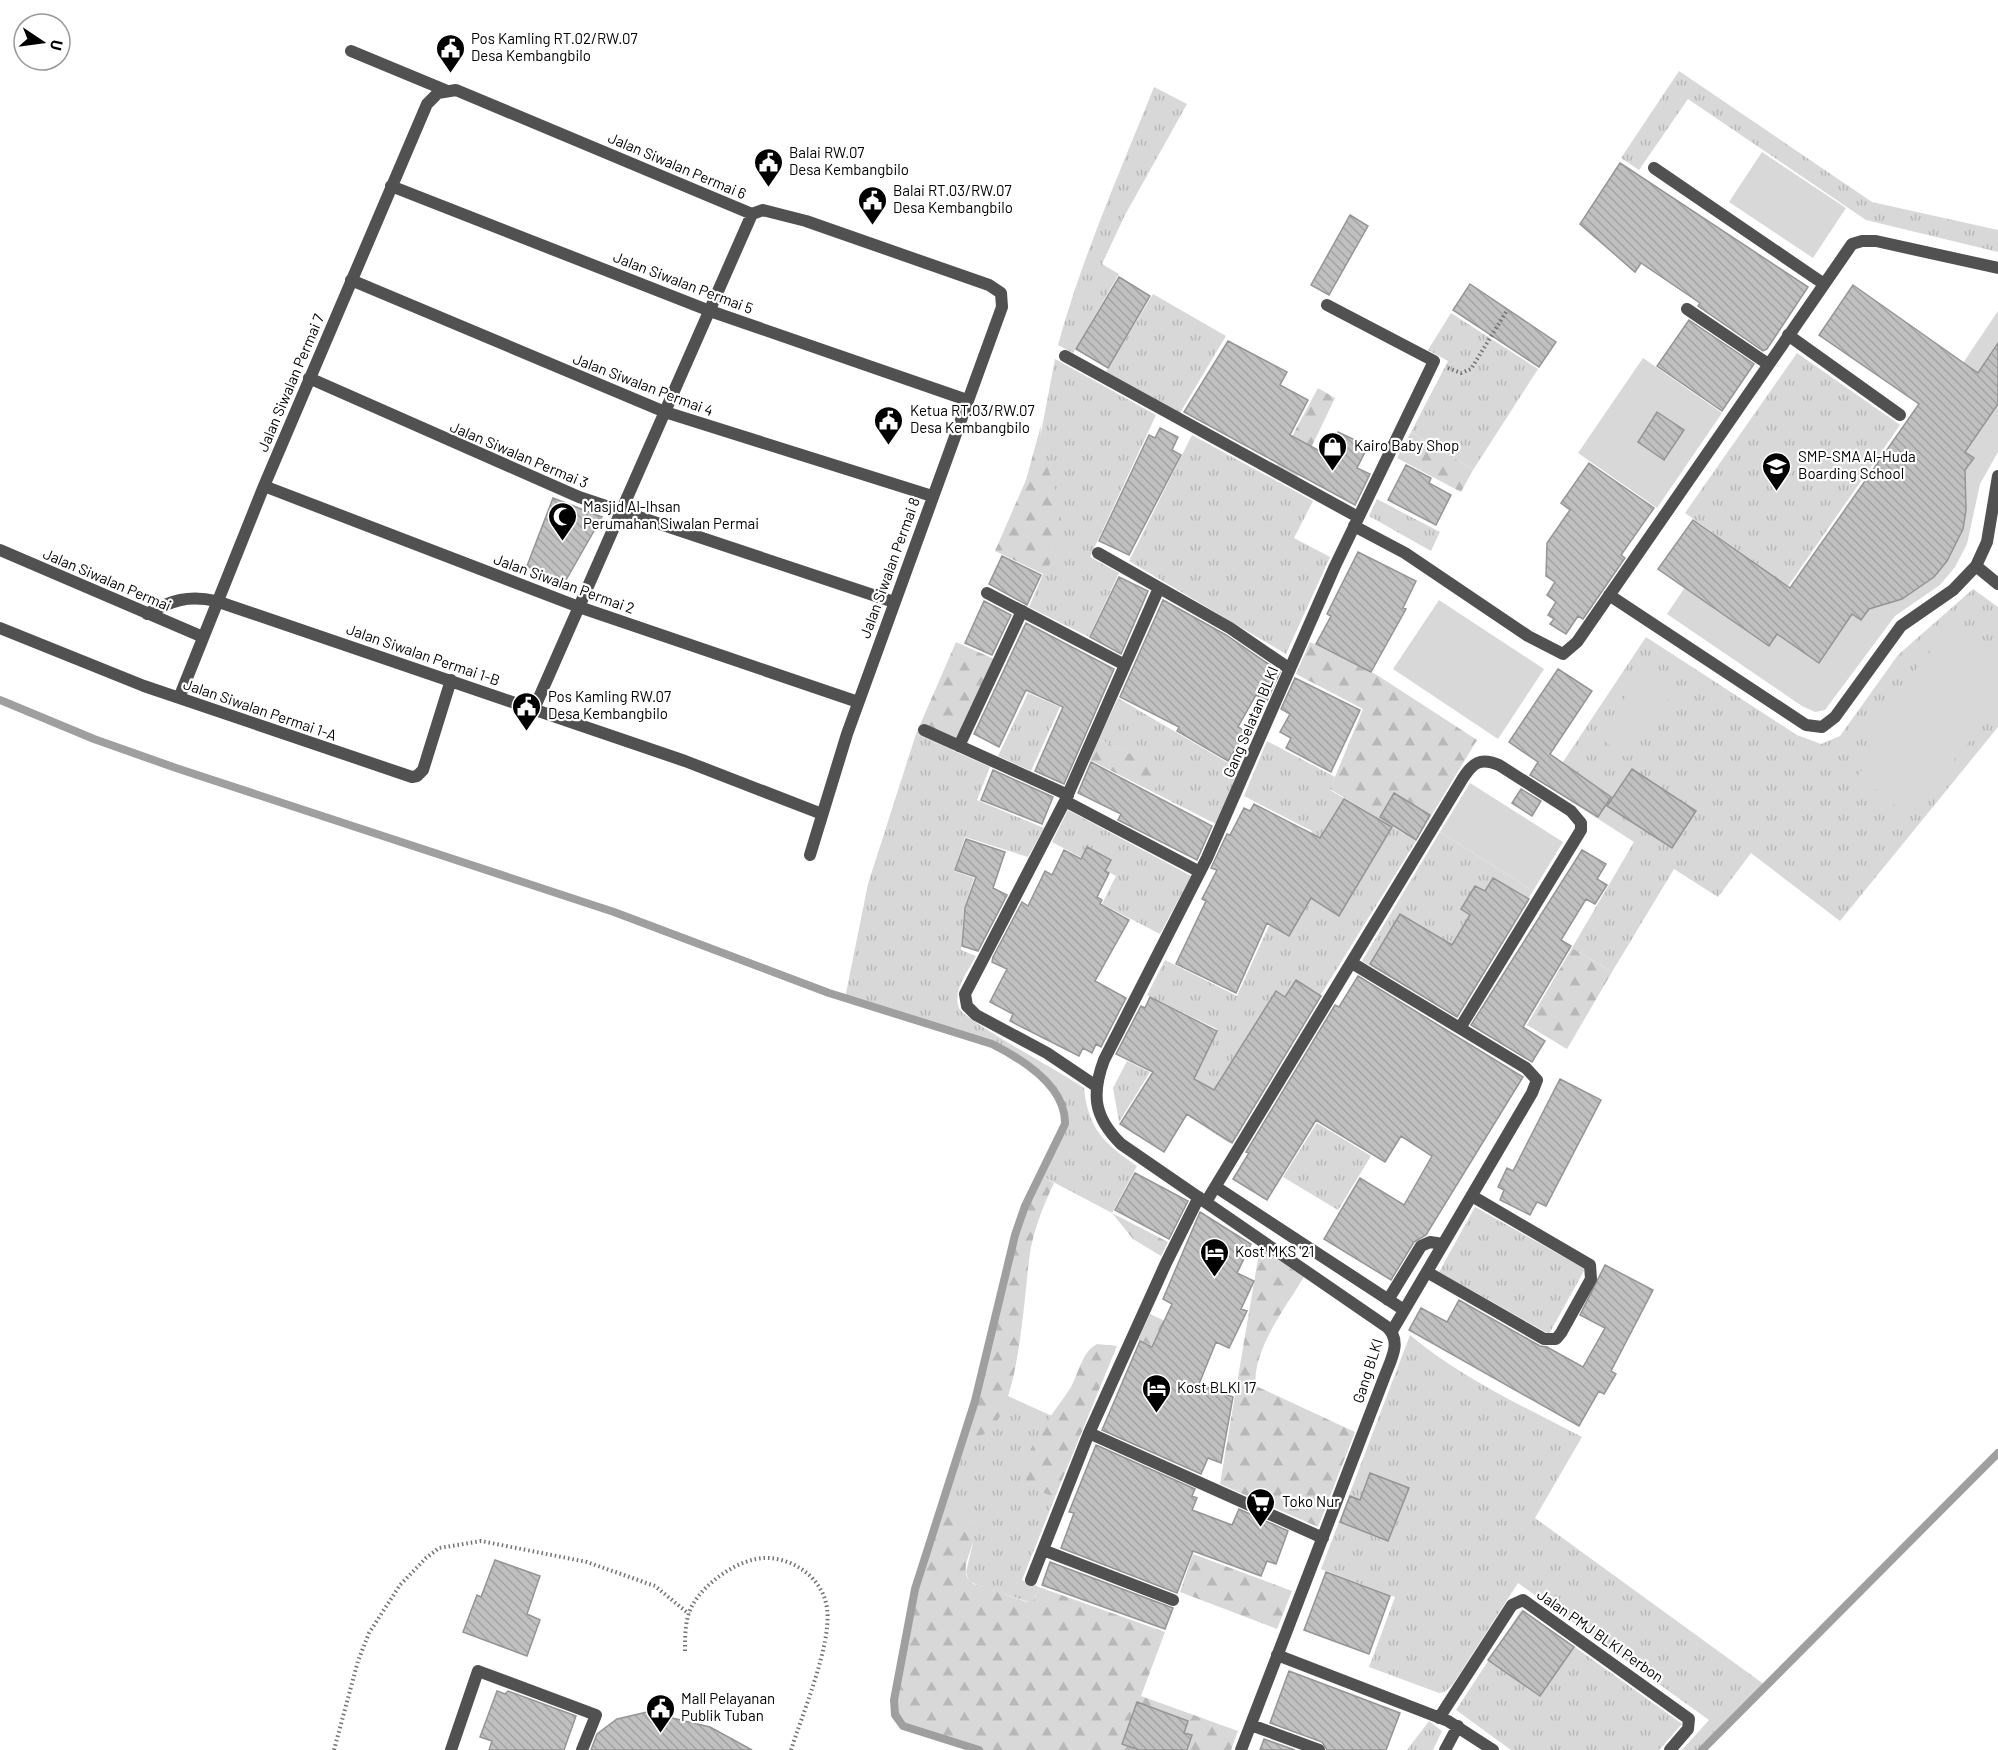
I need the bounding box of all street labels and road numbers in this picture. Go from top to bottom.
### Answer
street label: Jalan Siwalan Permai 6 [606,128,749,202]
street label: Jalan Siwalan Permai 5 [611,247,756,317]
street label: Jalan Siwalan Permai 7 [253,311,327,454]
street label: Jalan Siwalan Permai 4 [571,349,716,419]
street label: Jalan Siwalan Permai 3 [448,417,591,491]
street label: Jalan Siwalan Permai 8 [855,495,923,640]
street label: Jalan Siwalan Permai [41,544,174,614]
street label: Jalan Siwalan Permai 2 [491,549,637,617]
street label: Jalan Siwalan Permai 1-B [344,619,502,689]
street label: Gang Selatan BLKI [1219,663,1282,780]
street label: Jalan Siwalan Permai 1-A [181,674,339,744]
street label: Gang BLKI [1348,1336,1386,1405]
street label: Jalan PMJ BLKI Perbon [1534,1585,1667,1686]

